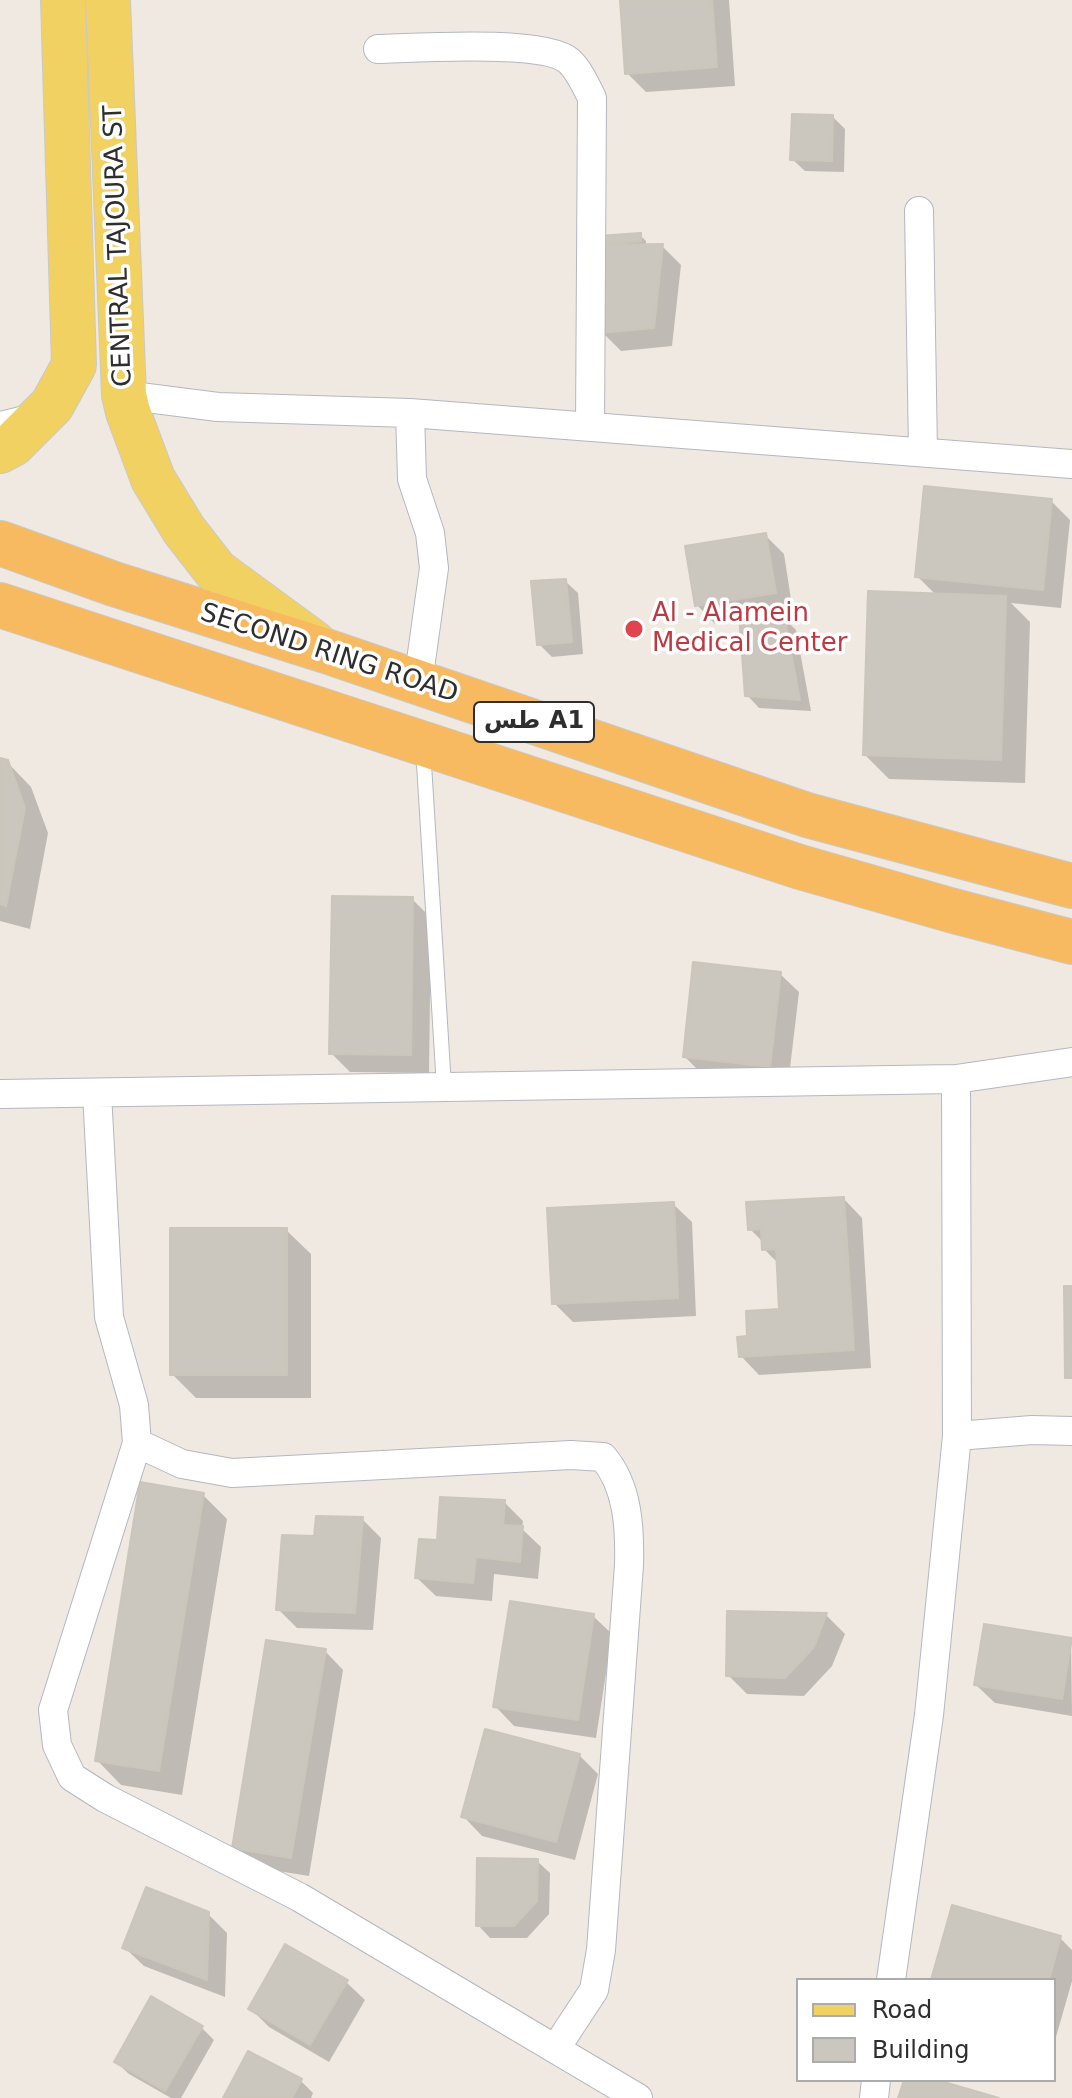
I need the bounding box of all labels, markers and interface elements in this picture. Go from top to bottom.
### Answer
street label: CENTRAL TAJOURA ST [98,105,140,387]
street label: SECOND RING ROAD [196,598,462,710]
place label: Al - Alamein Medical Center [652,598,847,660]
marker: Al - Alamein Medical Center [623,618,645,640]
road number: طس A1 [474,702,594,742]
legend [796,1978,1056,2082]
text: Road [872,1996,932,2024]
text: Building [872,2036,969,2064]

